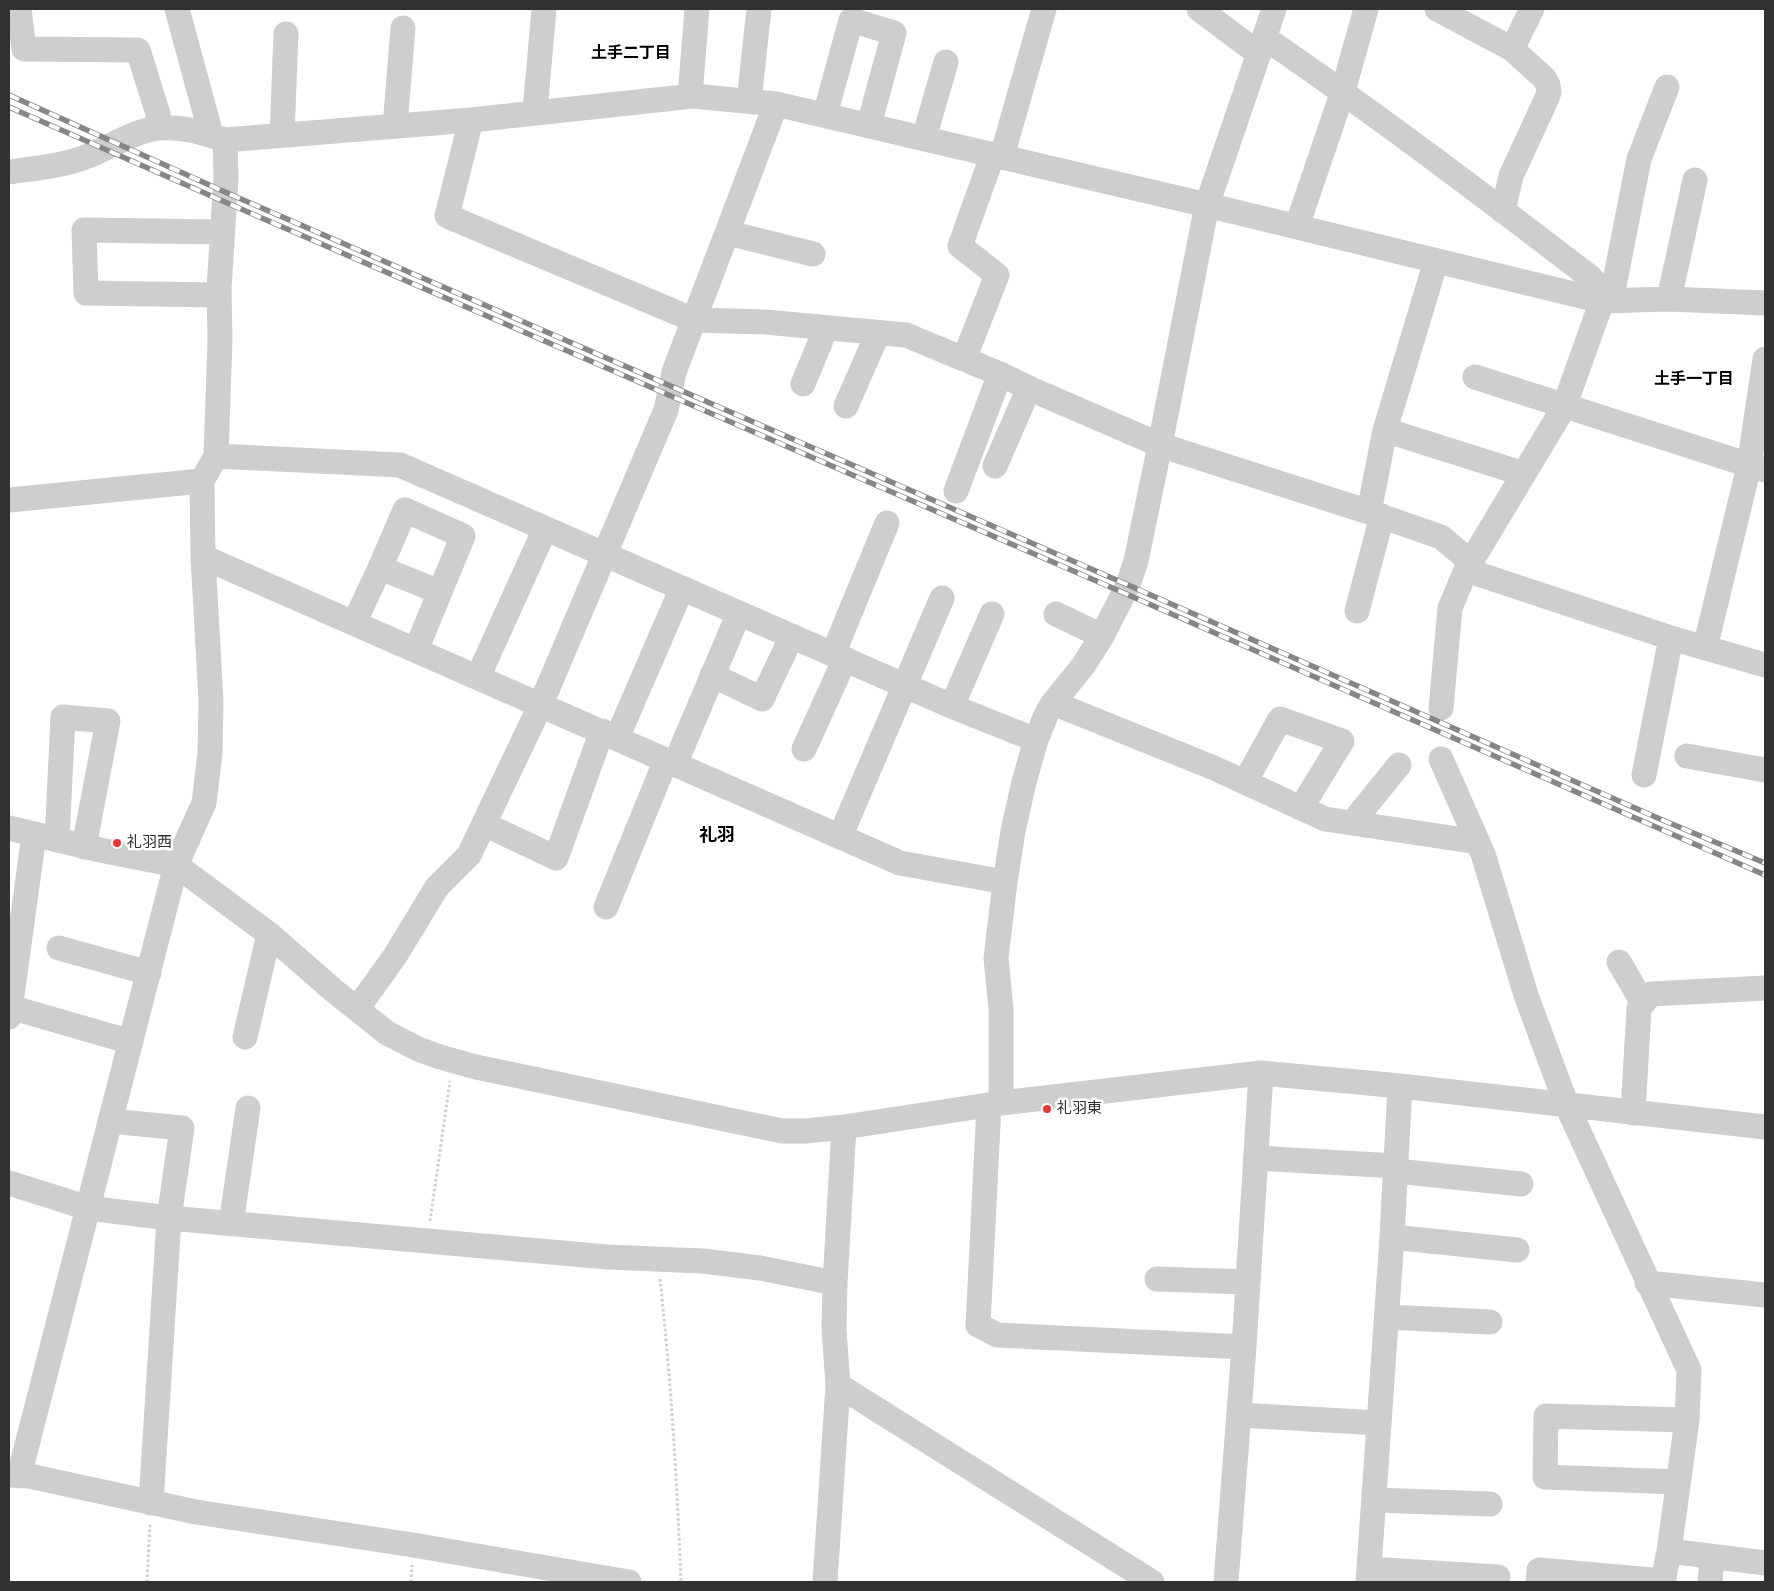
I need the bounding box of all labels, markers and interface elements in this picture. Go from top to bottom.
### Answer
district label: 土手二丁目 [591,44,671,64]
district label: 土手一丁目 [1654,370,1734,390]
district label: 礼羽 [699,826,735,848]
place label: 礼羽西 [127,834,172,852]
marker: 礼羽西 [111,837,123,849]
place label: 礼羽東 [1057,1100,1102,1118]
marker: 礼羽東 [1041,1103,1053,1115]

